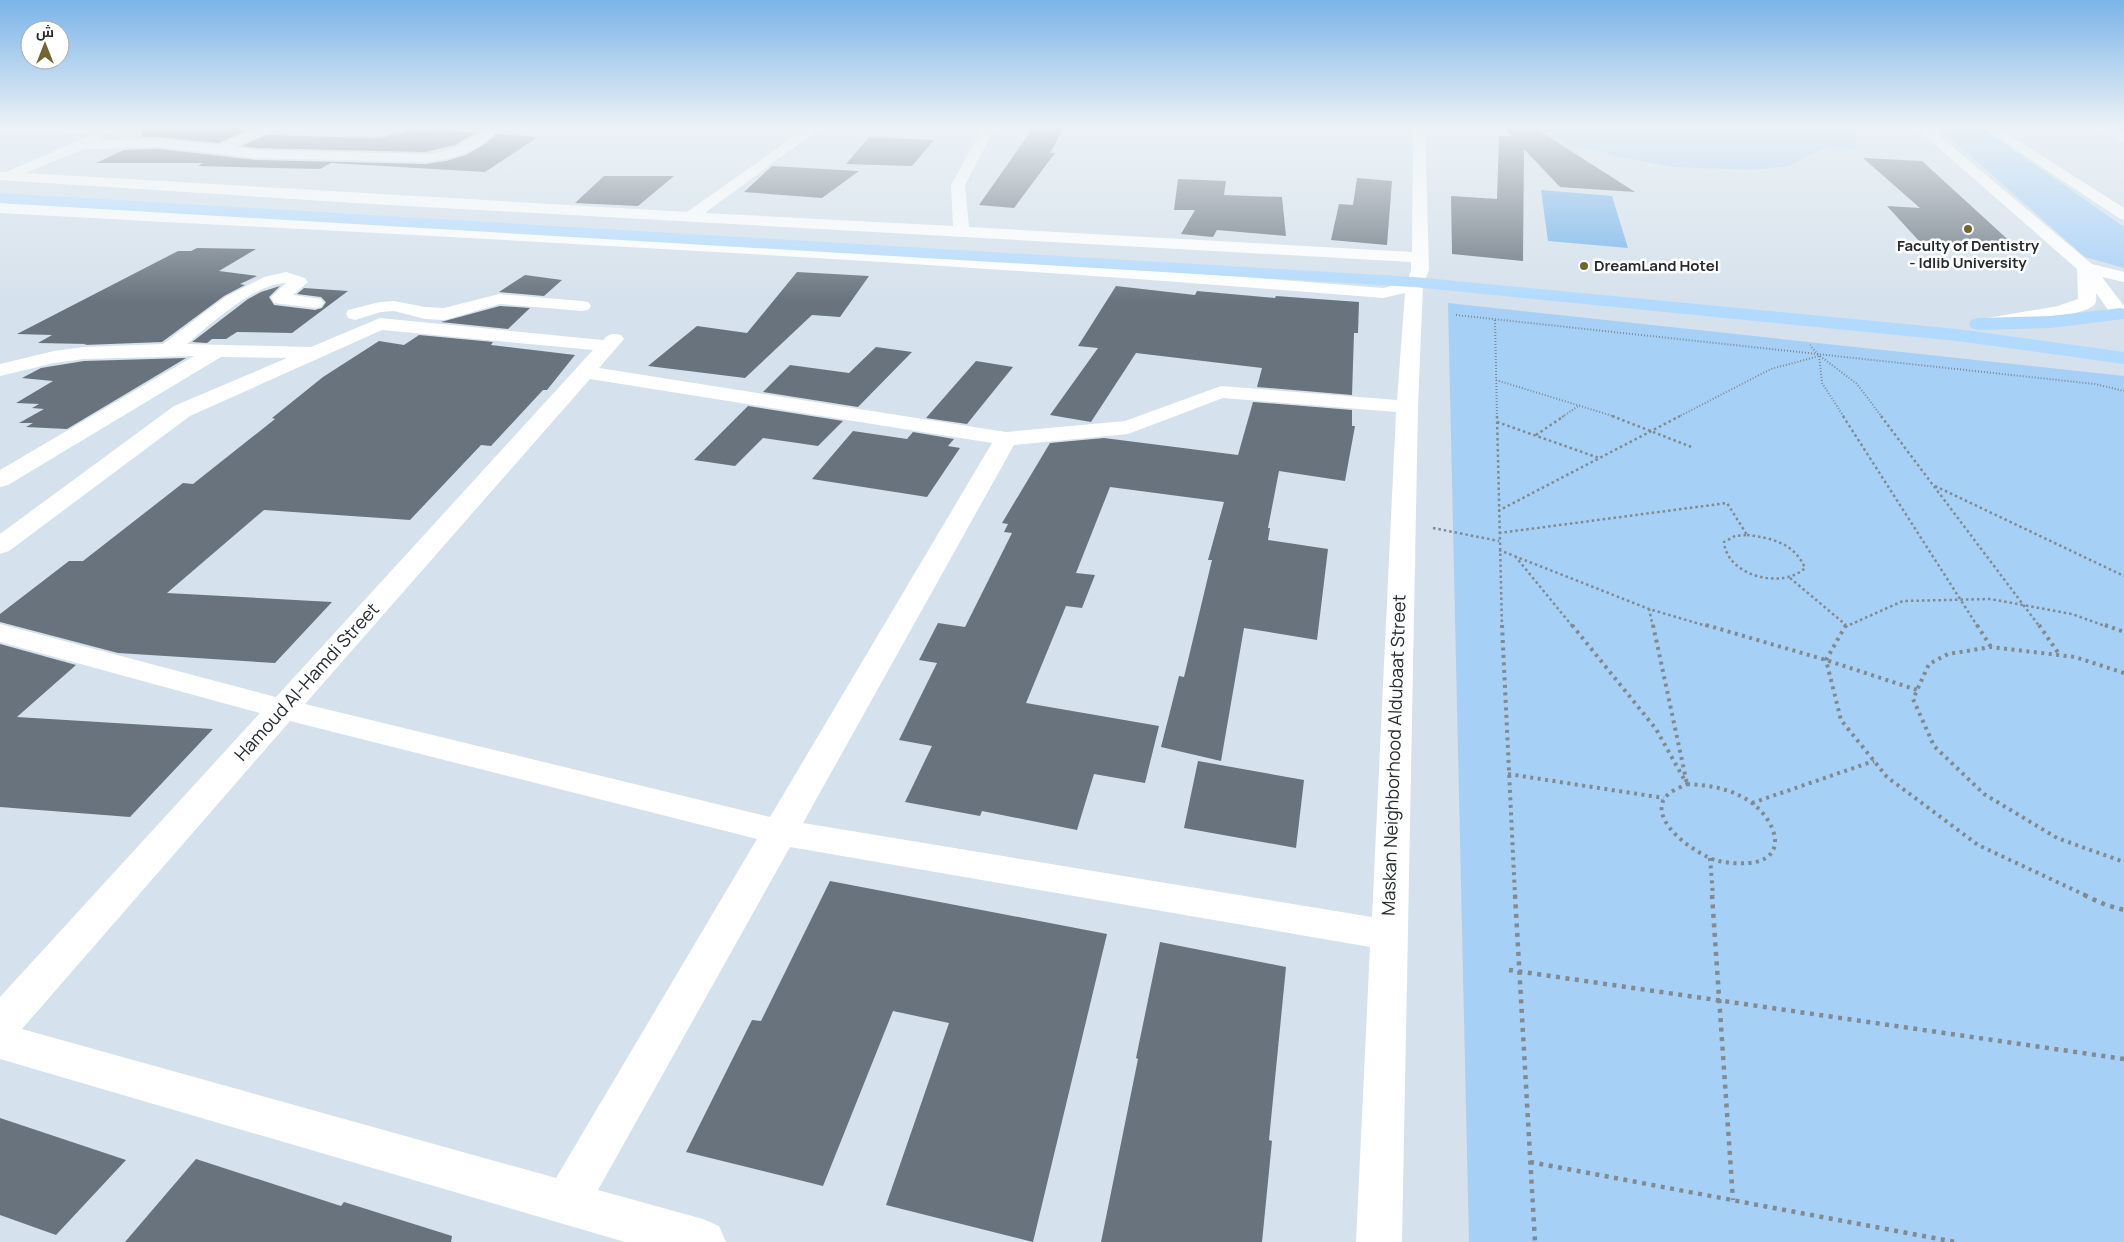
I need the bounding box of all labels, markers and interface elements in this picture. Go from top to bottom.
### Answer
north arrow [20,20,70,70]
text: ش [36,22,54,41]
marker: Faculty of Dentistry - Idlib University [1962,223,1974,235]
place label: Faculty of Dentistry - Idlib University [1897,235,2040,273]
place label: DreamLand Hotel [1594,255,1719,276]
marker: DreamLand Hotel [1578,260,1590,272]
street label: Maskan Neighborhood Aldubaat Street [1375,594,1411,916]
street label: Hamoud Al-Hamdi Street [229,597,384,766]

